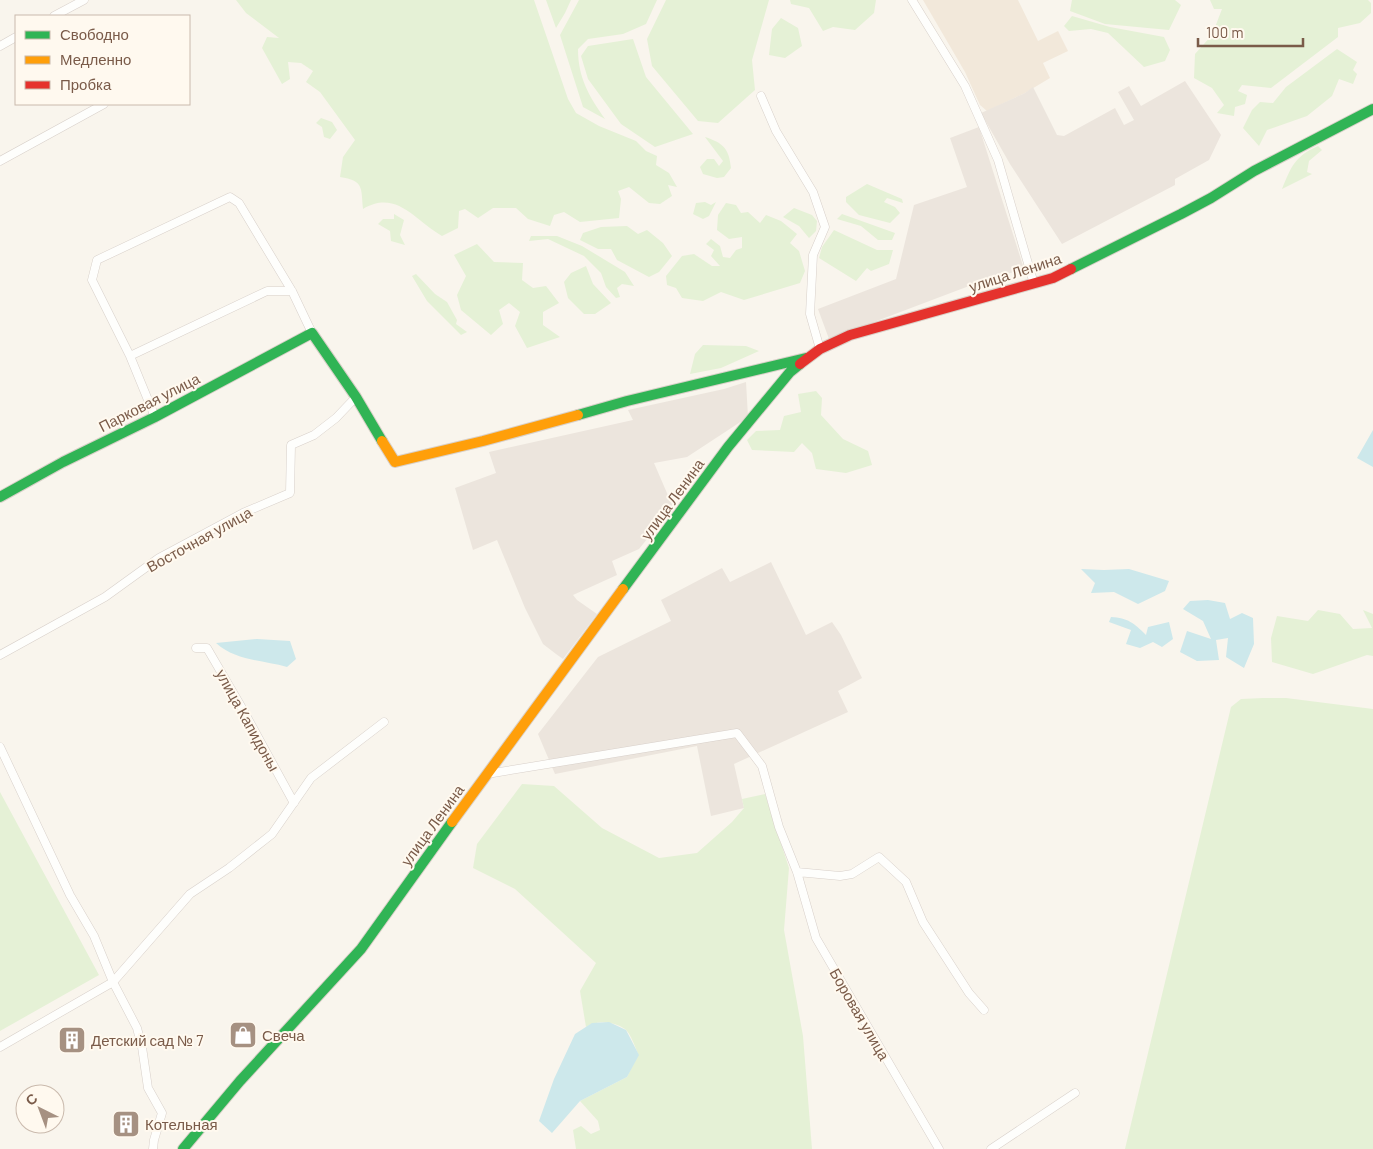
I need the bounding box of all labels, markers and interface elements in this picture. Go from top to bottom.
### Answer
legend [15,15,190,105]
scale bar [1198,15,1303,47]
text: 100 m [1206,23,1244,41]
text: Свободно [60,25,129,43]
text: Медленно [60,50,131,68]
text: Пробка [60,75,112,93]
street label: улица Ленина [967,248,1064,295]
street label: Парковая улица [95,368,203,435]
street label: улица Ленина [637,454,708,543]
street label: Восточная улица [143,502,255,575]
street label: улица Капидоны [212,666,284,774]
street label: улица Ленина [397,780,468,869]
street label: Боровая улица [826,965,894,1064]
shop icon: Свеча [228,1020,258,1050]
building icon: Детский сад № 7 [57,1025,87,1055]
place label: Свеча [262,1026,305,1044]
place label: Детский сад № 7 [91,1031,203,1049]
north arrow [15,1084,65,1134]
text: С [22,1089,40,1109]
building icon: Котельная [111,1109,141,1139]
place label: Котельная [145,1115,218,1133]

